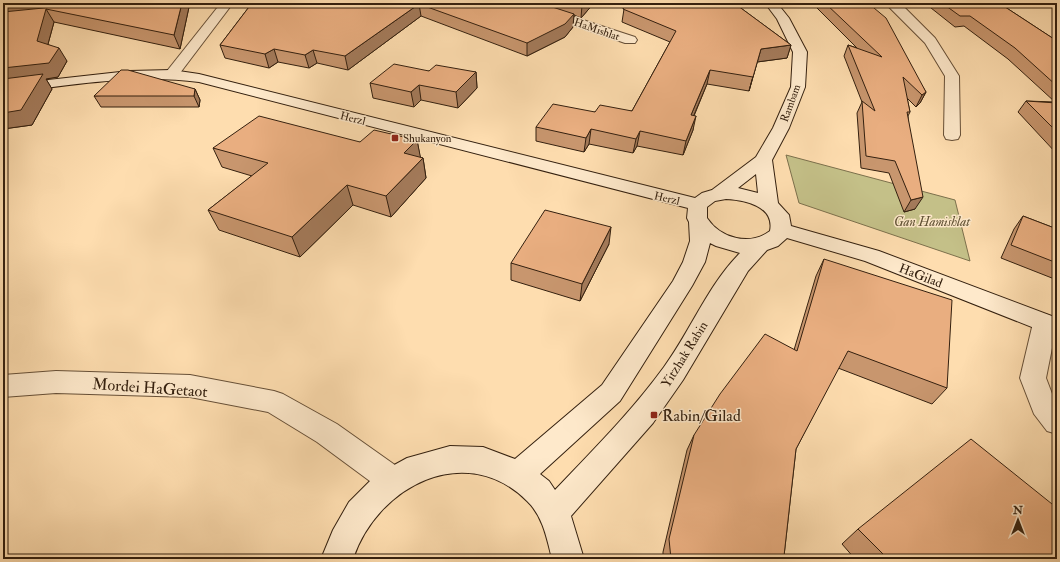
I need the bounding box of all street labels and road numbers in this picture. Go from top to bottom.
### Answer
street label: HaMishlat [572,16,622,44]
street label: Rambam [778,82,803,124]
street label: Herzl [339,109,367,128]
street label: Herzl [653,189,681,208]
street label: HaGilad [897,260,945,292]
street label: Yitzhak Rabin [658,318,712,391]
street label: Mordei HaGetaot [92,374,208,402]

